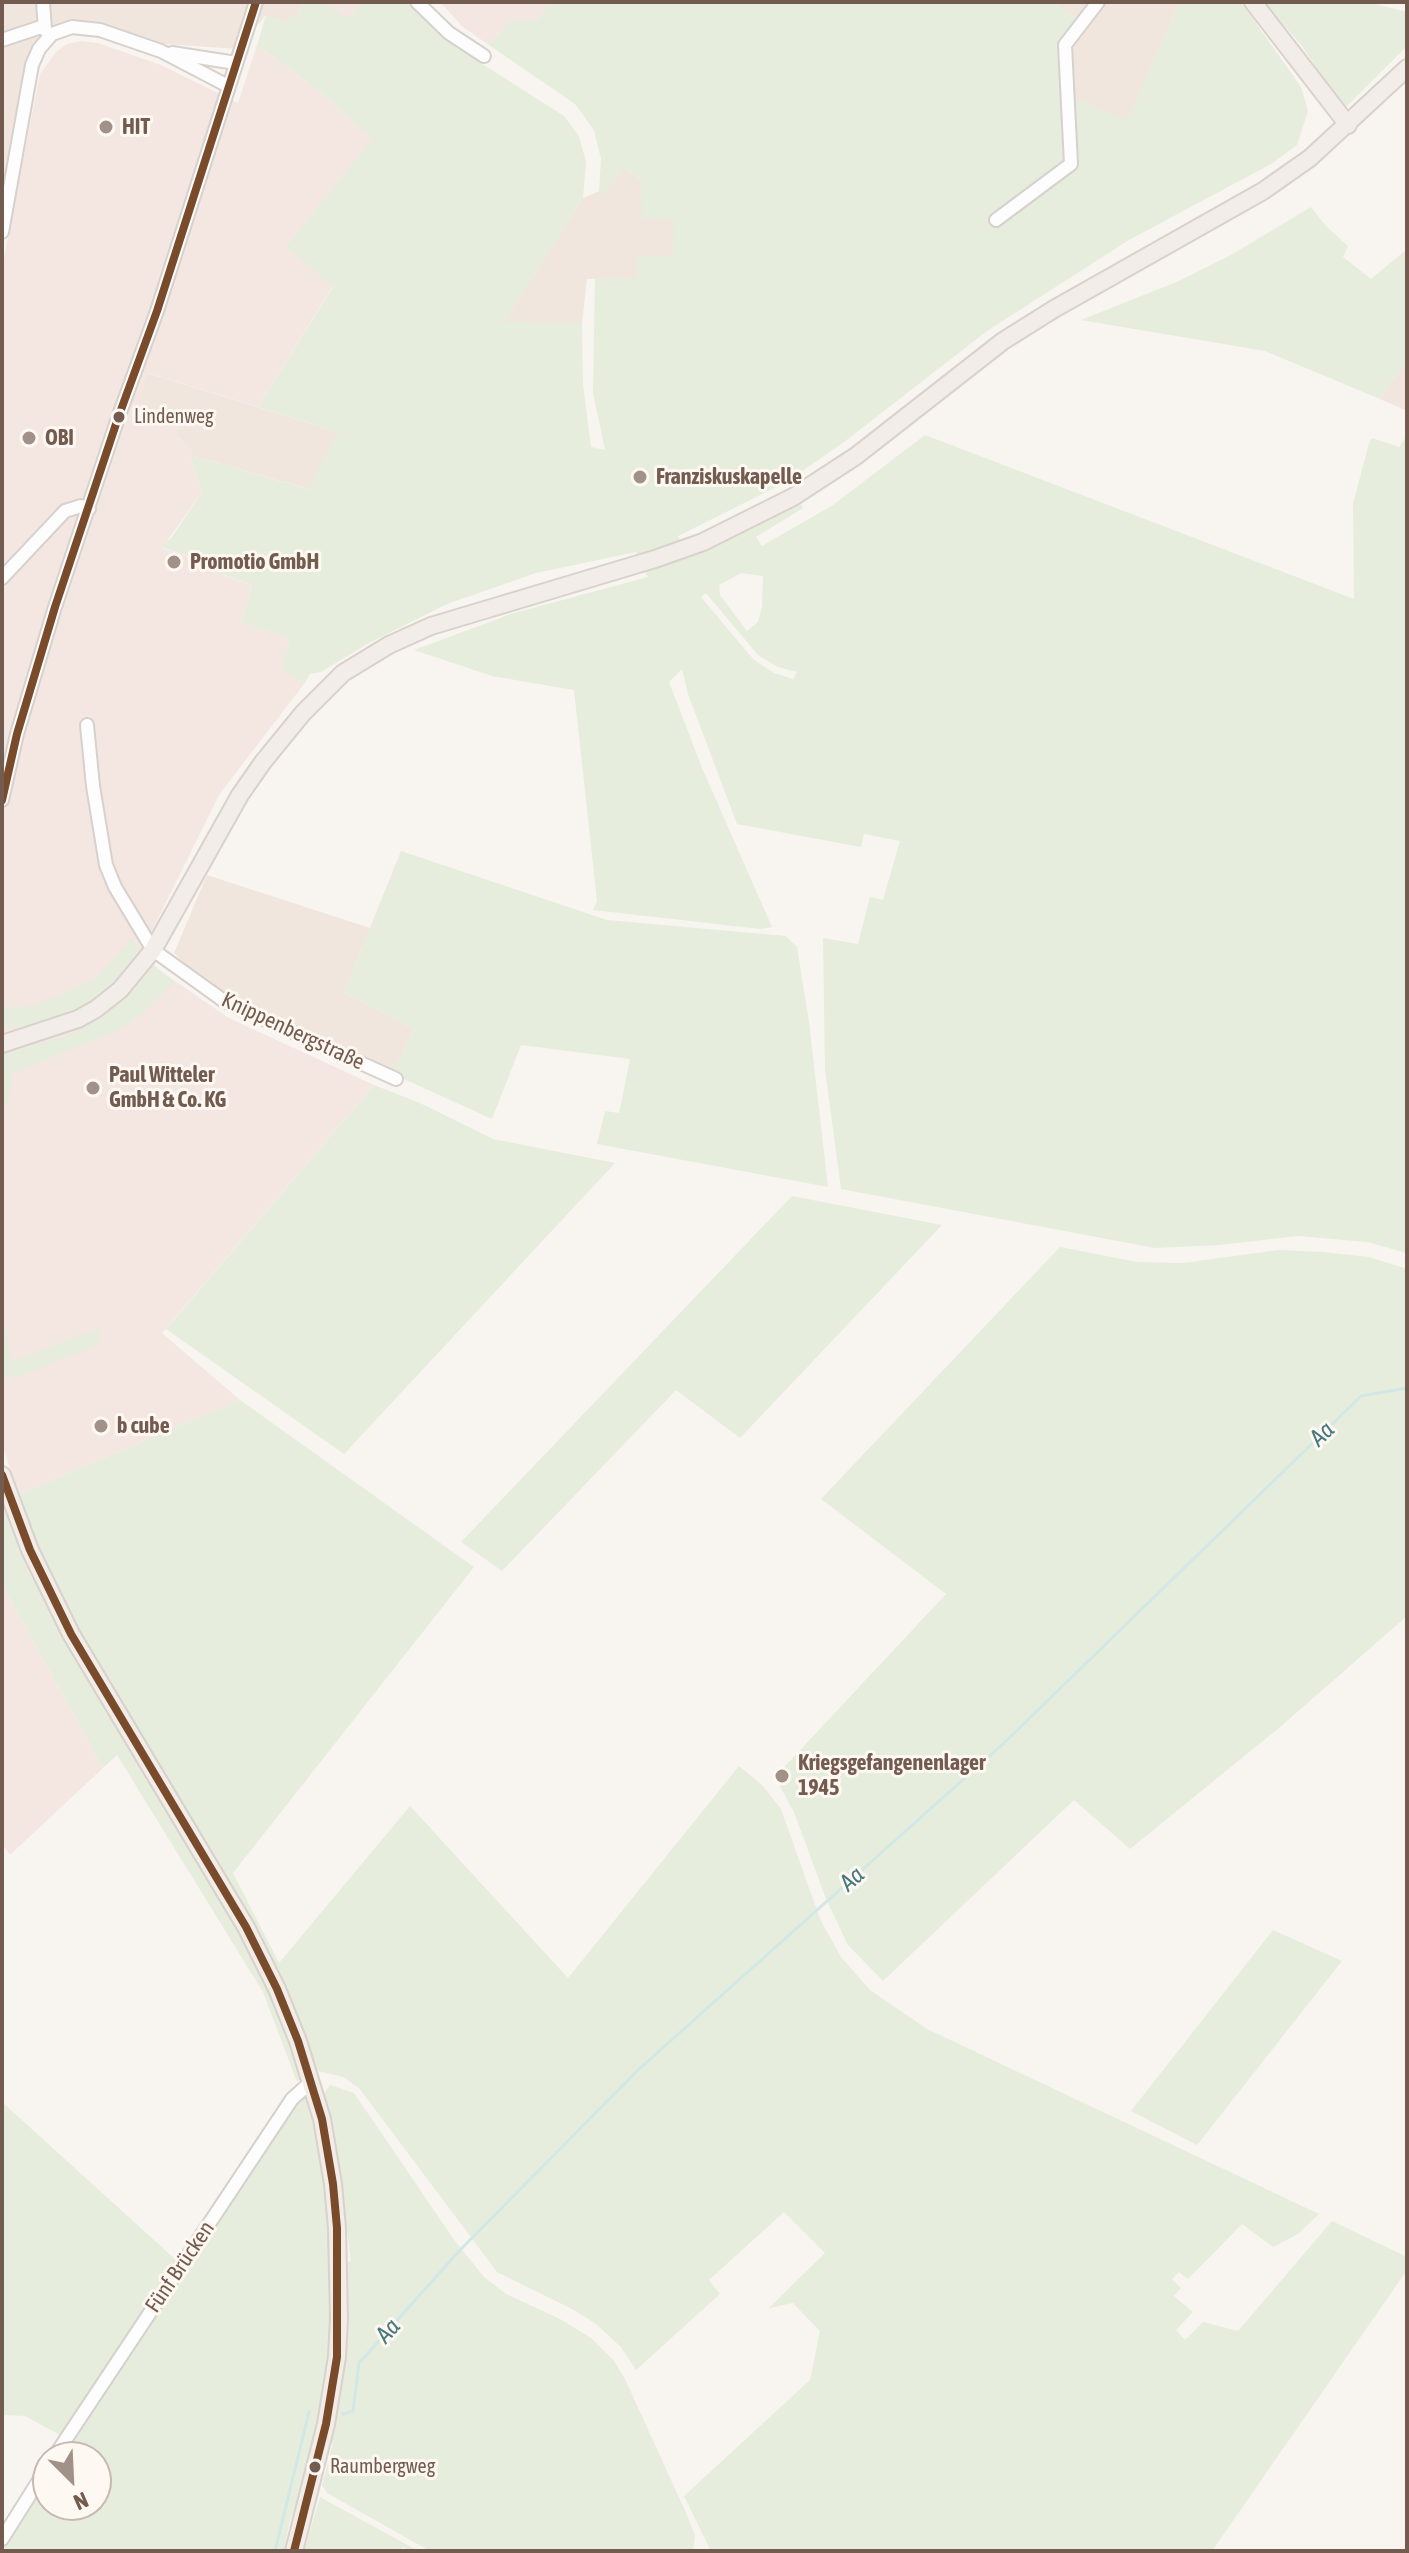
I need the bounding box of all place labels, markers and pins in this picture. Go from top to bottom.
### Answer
place label: HIT [122,114,150,140]
marker: HIT [97,118,115,136]
place label: Lindenweg [134,405,214,429]
marker: Lindenweg [111,409,127,425]
place label: OBI [45,425,74,451]
marker: OBI [20,429,38,447]
place label: Franziskuskapelle [656,464,802,490]
marker: Franziskuskapelle [631,468,649,486]
place label: Promotio GmbH [190,549,319,575]
marker: Promotio GmbH [165,553,183,571]
place label: Paul Witteler GmbH & Co. KG [109,1062,226,1114]
marker: Paul Witteler GmbH & Co. KG [84,1079,102,1097]
place label: b cube [117,1413,170,1439]
marker: b cube [92,1417,110,1435]
place label: Kriegsgefangenenlager 1945 [798,1750,985,1802]
marker: Kriegsgefangenenlager 1945 [773,1767,791,1785]
place label: Raumbergweg [330,2455,435,2479]
marker: Raumbergweg [307,2459,323,2475]

